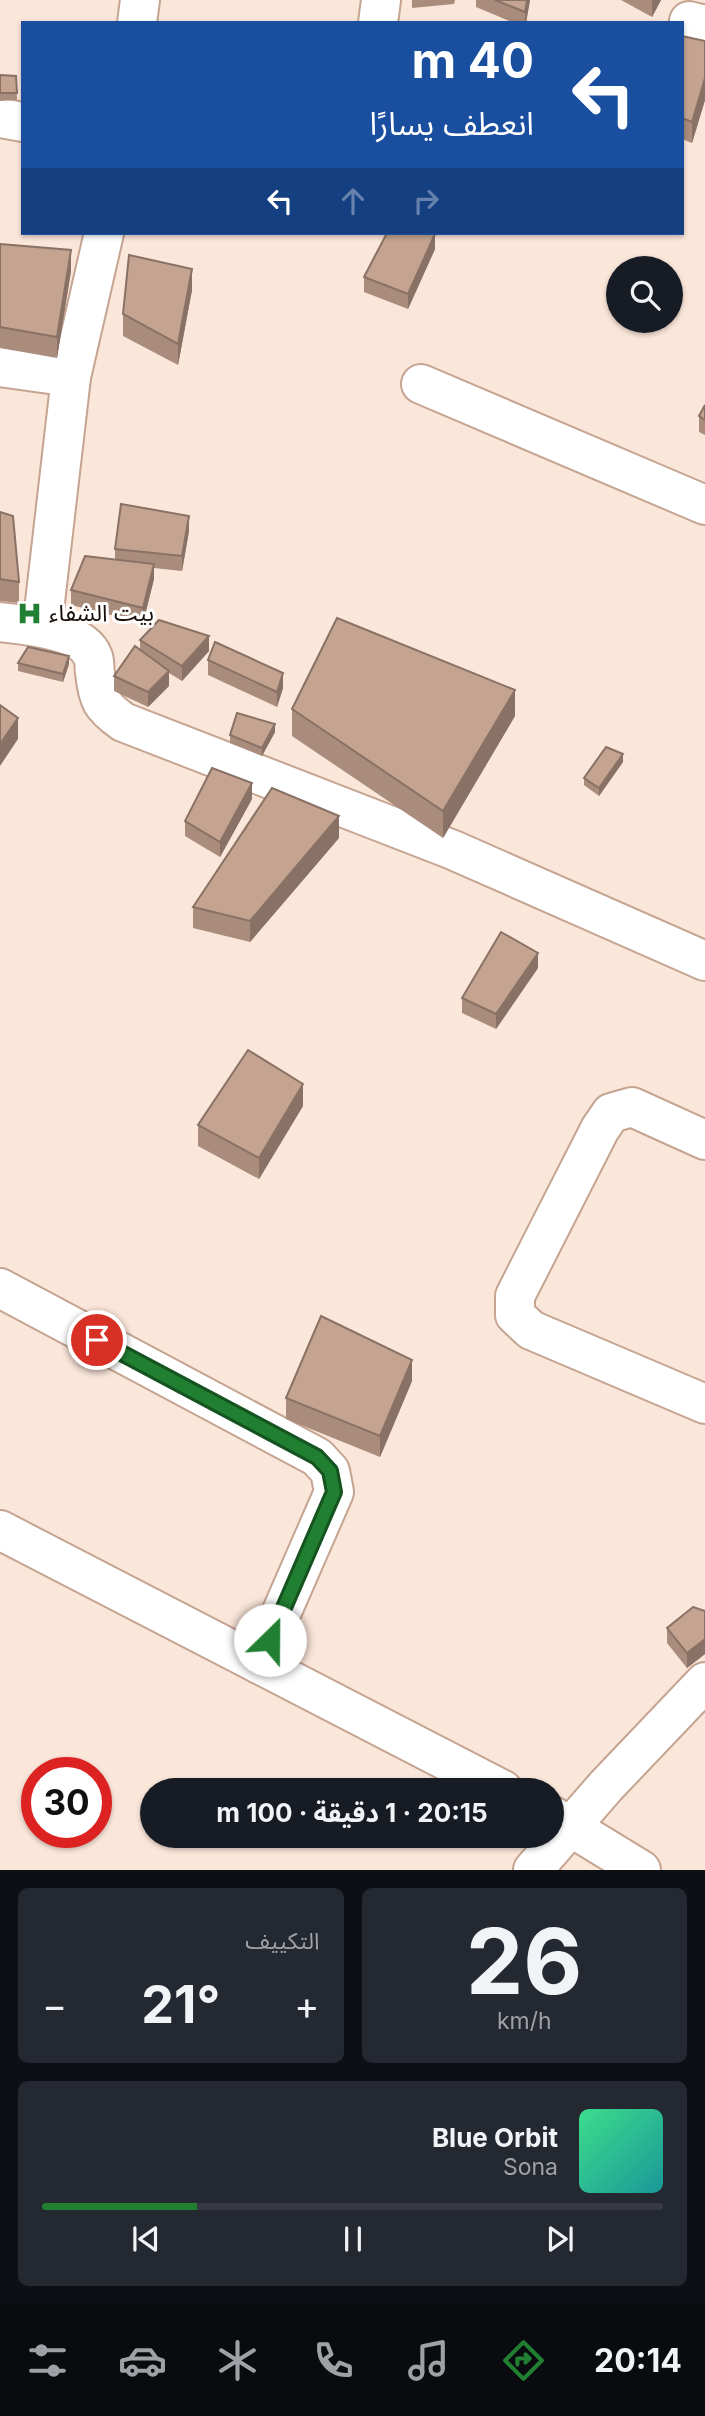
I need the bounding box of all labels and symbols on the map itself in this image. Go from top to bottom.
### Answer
hospital icon: بيت الشفاء [15,599,43,627]
place label: بيت الشفاء [49,599,154,627]
pin [67,1310,127,1370]
position arrow [233,1603,307,1677]
speed limit sign: 30 [21,1757,112,1848]

